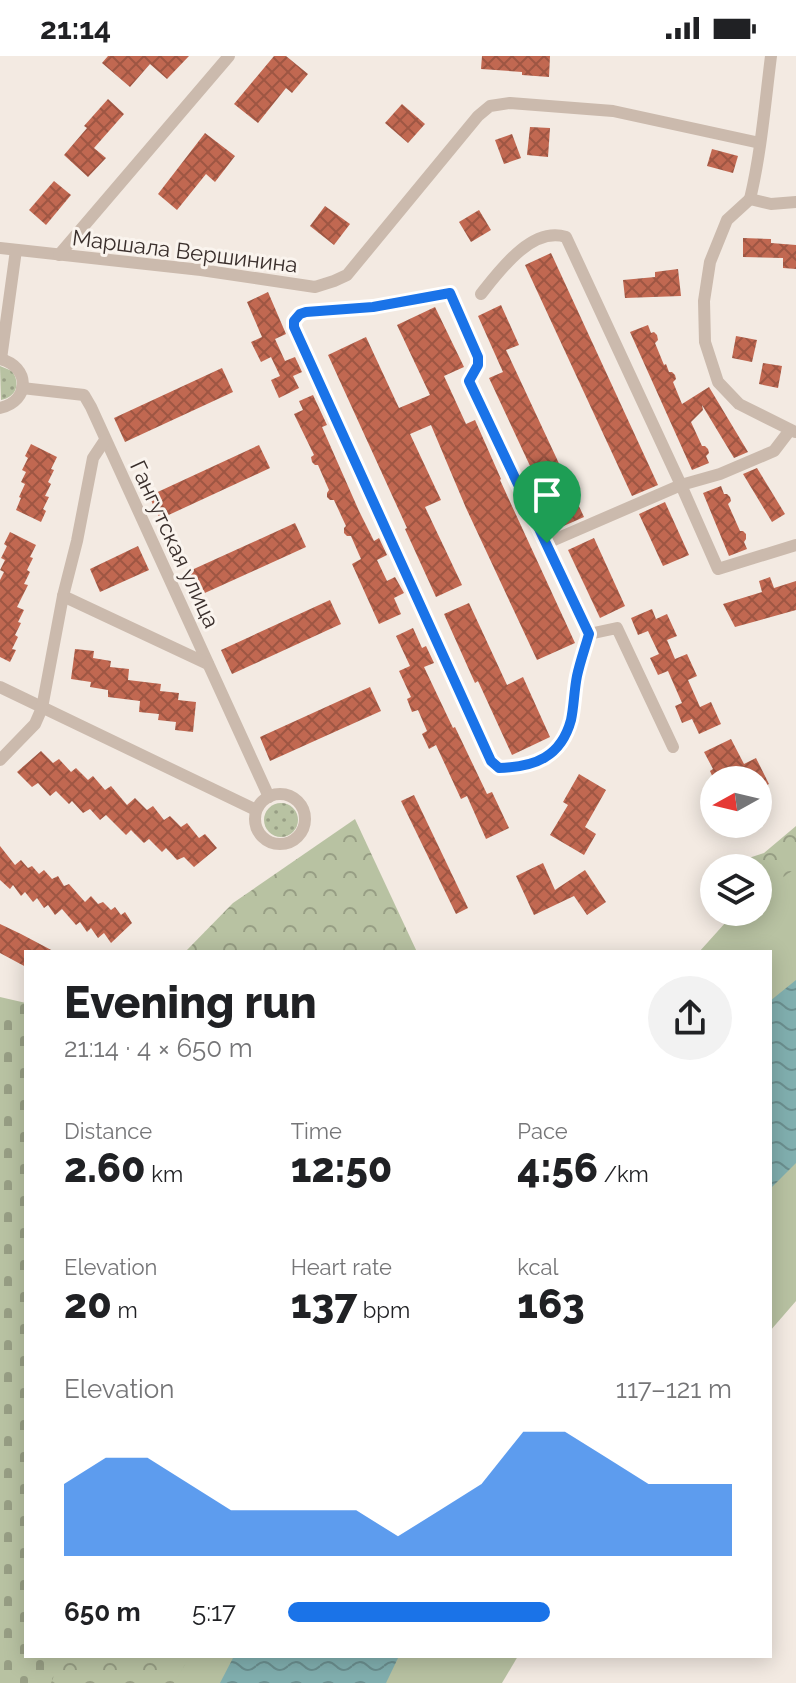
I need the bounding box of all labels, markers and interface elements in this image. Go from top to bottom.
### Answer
text: 21:14 [40,11,111,46]
street label: Маршала Вершинина [71,224,299,278]
street label: Гангутская улица [125,456,225,632]
pin [513,461,581,543]
icon: arrive [525,473,569,517]
north arrow [700,766,772,838]
map controls [700,766,772,926]
button: layers [700,854,772,926]
button: share [648,976,732,1060]
text: Evening run [64,977,317,1028]
text: 21:14 · 4 × 650 m [64,1033,253,1063]
text: Distance [64,1118,152,1144]
text: Time [291,1118,342,1144]
text: Pace [517,1118,568,1144]
text: 2.60 [64,1144,146,1191]
text: 12:50 [291,1144,392,1191]
text: 4:56 [517,1144,598,1191]
text: km [146,1161,183,1187]
text: /km [598,1161,649,1187]
text: Elevation [64,1254,157,1280]
text: Heart rate [291,1254,392,1280]
text: kcal [517,1254,558,1280]
text: 20 [64,1280,112,1327]
text: 137 [291,1280,357,1327]
text: 163 [517,1280,585,1327]
text: m [112,1297,138,1323]
text: bpm [357,1297,410,1323]
text: Elevation [64,1374,174,1404]
text: 117–121 m [616,1374,732,1404]
text: 650 m [64,1597,141,1627]
text: 5:17 [192,1597,236,1627]

